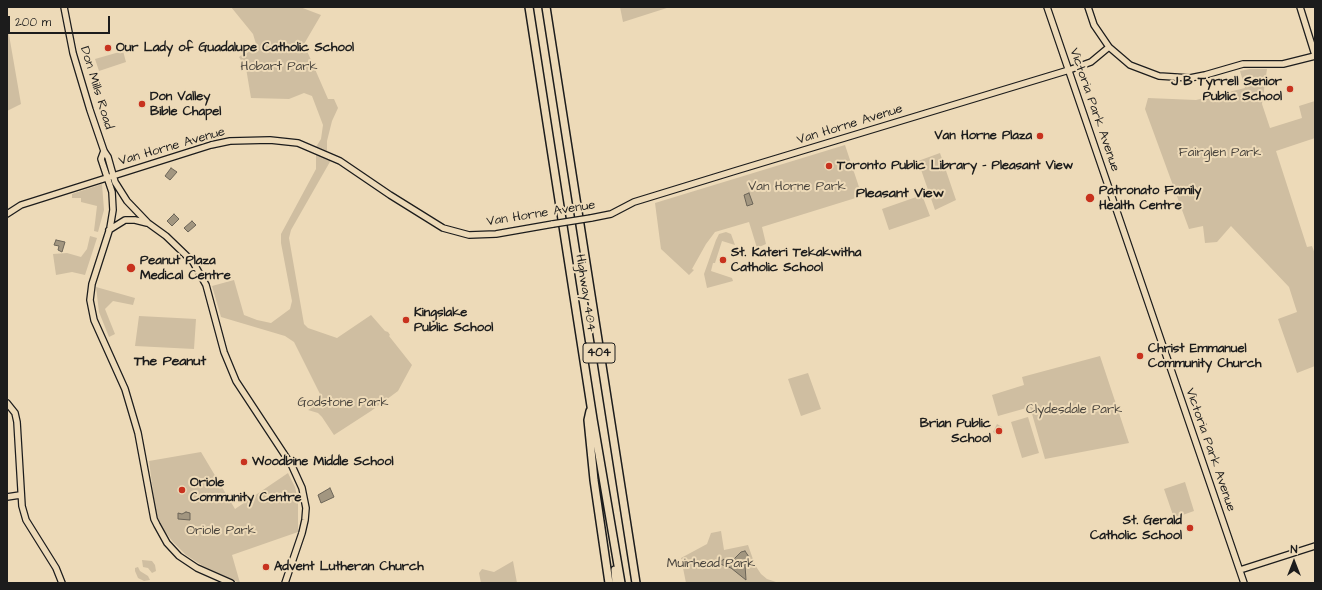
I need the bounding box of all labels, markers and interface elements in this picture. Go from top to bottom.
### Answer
scale bar [10,8,112,34]
text: 200 m [15,14,51,31]
place label: Our Lady of Guadalupe Catholic School [116,40,354,56]
marker: Our Lady of Guadalupe Catholic School [103,43,113,53]
street label: Don Mills Road [76,45,116,131]
street label: Victoria Park Avenue [1066,46,1122,174]
park label: Hobart Park [241,59,317,75]
place label: J B Tyrrell Senior Public School [1171,74,1282,105]
marker: J B Tyrrell Senior Public School [1285,84,1295,94]
place label: Don Valley Bible Chapel [150,89,221,120]
marker: Don Valley Bible Chapel [137,99,147,109]
street label: Van Horne Avenue [795,101,905,149]
street label: Van Horne Avenue [117,124,227,170]
place label: Van Horne Plaza [934,128,1032,144]
marker: Van Horne Plaza [1035,131,1045,141]
park label: Fairglen Park [1179,145,1261,161]
place label: Toronto Public Library - Pleasant View [837,158,1073,174]
marker: Toronto Public Library - Pleasant View [824,161,834,171]
park label: Van Horne Park [748,179,846,195]
place label: Patronato Family Health Centre [1099,183,1201,214]
district label: Pleasant View [856,186,944,202]
marker: Patronato Family Health Centre [1084,192,1096,204]
street label: Van Horne Avenue [486,198,596,230]
place label: St. Kateri Tekakwitha Catholic School [731,245,861,276]
place label: Peanut Plaza Medical Centre [140,253,231,284]
street label: Highway 404 [571,253,599,333]
marker: St. Kateri Tekakwitha Catholic School [718,255,728,265]
marker: Peanut Plaza Medical Centre [125,262,137,274]
place label: Kingslake Public School [414,305,493,336]
marker: Kingslake Public School [401,315,411,325]
place label: Christ Emmanuel Community Church [1148,341,1261,372]
road number: 404 [583,343,615,363]
marker: Christ Emmanuel Community Church [1135,351,1145,361]
district label: The Peanut [134,354,206,370]
street label: Victoria Park Avenue [1182,386,1238,514]
park label: Godstone Park [298,395,388,411]
park label: Clydesdale Park [1026,402,1122,418]
place label: Brian Public School [920,416,991,447]
marker: Brian Public School [994,426,1004,436]
place label: Woodbine Middle School [252,454,394,470]
marker: Woodbine Middle School [239,457,249,467]
place label: Oriole Community Centre [190,475,302,506]
marker: Oriole Community Centre [177,485,187,495]
place label: St. Gerald Catholic School [1090,513,1182,544]
park label: Oriole Park [186,523,256,539]
marker: St. Gerald Catholic School [1185,523,1195,533]
north arrow [1274,542,1314,582]
text: N [1291,542,1297,557]
park label: Muirhead Park [667,556,755,572]
place label: Advent Lutheran Church [274,559,424,575]
marker: Advent Lutheran Church [261,562,271,572]

